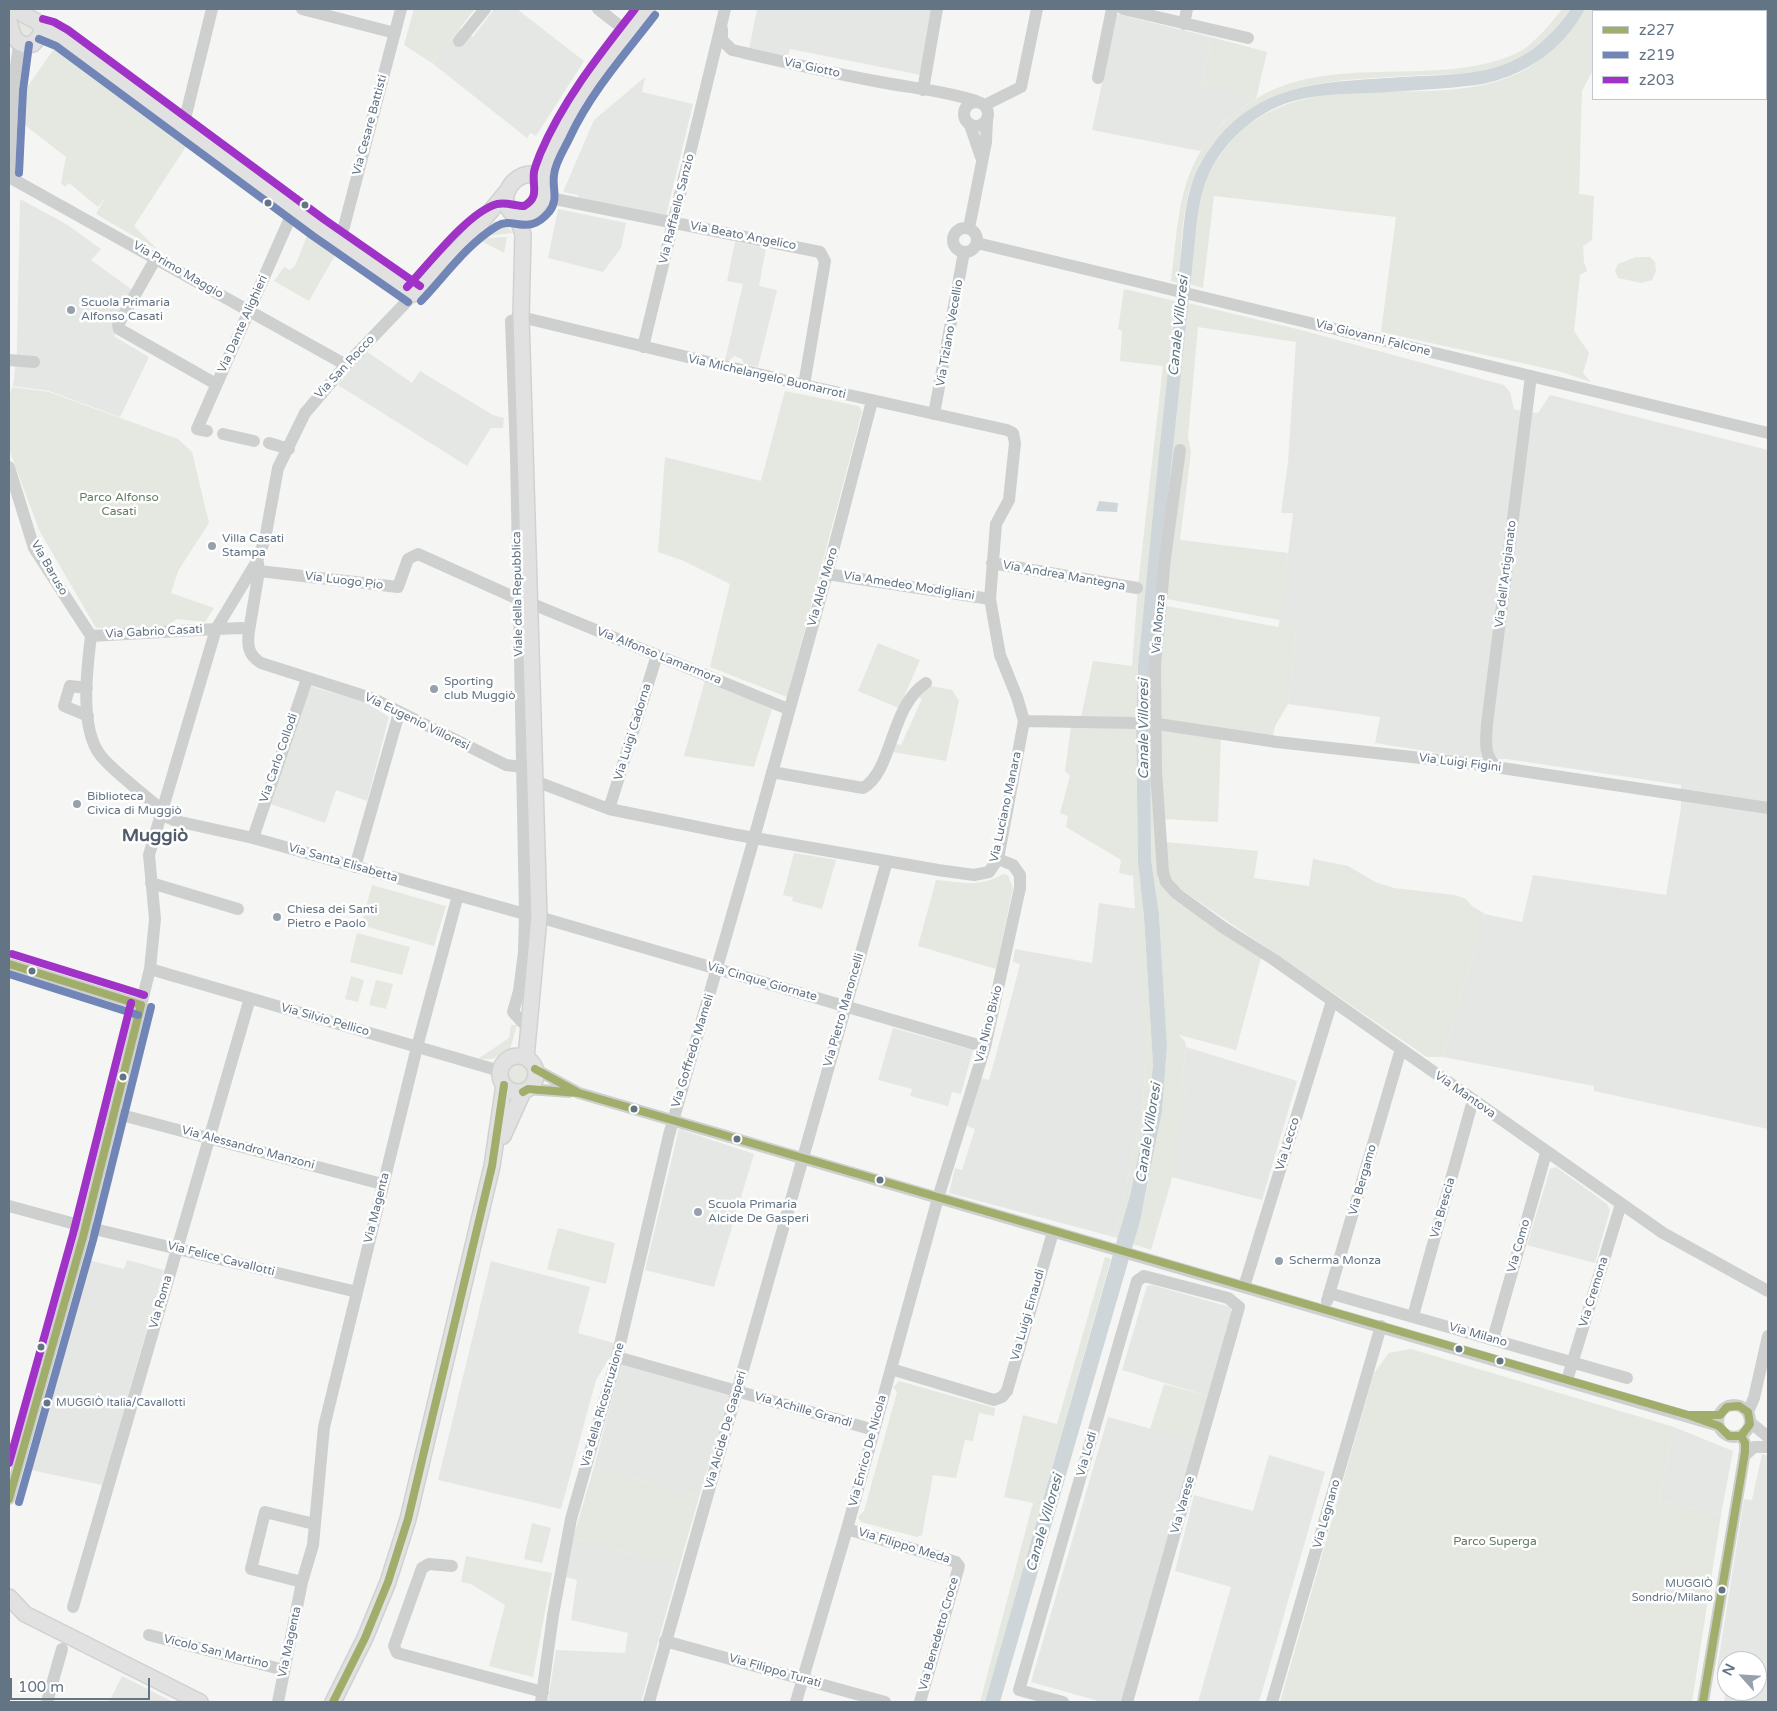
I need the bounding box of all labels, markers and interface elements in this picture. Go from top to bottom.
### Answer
legend [1592,10,1767,100]
text: z227 [1639,21,1675,39]
text: z219 [1639,46,1675,64]
street label: Via Giotto [783,55,841,81]
text: z203 [1639,71,1675,89]
street label: Via Cesare Battisti [350,73,390,177]
street label: Via Raffaello Sanzio [656,152,698,266]
unlabelled marker [263,198,273,208]
unlabelled marker [300,200,310,210]
street label: Via Beato Angelico [689,219,797,253]
street label: Via Primo Maggio [130,238,226,302]
street label: Via Dante Alighieri [215,273,271,375]
water label: Canale Villoresi [1165,275,1193,377]
street label: Via Tiziano Vecellio [933,278,967,388]
place label: Scuola Primaria Alfonso Casati [81,296,170,324]
marker: Scuola Primaria Alfonso Casati [65,304,77,316]
street label: Via Giovanni Falcone [1314,317,1432,359]
street label: Via San Rocco [312,332,378,402]
street label: Via Michelangelo Buonarroti [687,352,847,402]
park label: Parco Alfonso Casati [79,491,159,519]
street label: Via dell'Artigianato [1492,519,1520,629]
street label: Viale della Repubblica [510,531,526,657]
place label: Villa Casati Stampa [222,532,284,560]
street label: Via Baruso [27,538,71,598]
marker: Villa Casati Stampa [206,540,218,552]
street label: Via Aldo Moro [805,546,841,628]
street label: Via Andrea Mantegna [1002,558,1126,594]
street label: Via Luogo Pio [304,569,384,593]
street label: Via Amedeo Modigliani [842,569,976,603]
street label: Via Monza [1149,594,1169,654]
street label: Via Gabrio Casati [105,622,203,642]
street label: Via Alfonso Lamarmora [594,624,724,688]
place label: Sporting club Muggiò [444,675,516,703]
water label: Canale Villoresi [1136,679,1152,779]
street label: Via Luigi Cadorna [611,682,655,782]
marker: Sporting club Muggiò [428,683,440,695]
street label: Via Eugenio Villoresi [362,690,472,754]
street label: Via Carlo Collodi [257,711,301,805]
street label: Via Luciano Manara [987,750,1025,864]
street label: Via Luigi Figini [1418,751,1502,775]
place label: Biblioteca Civica di Muggiò [87,790,182,818]
marker: Biblioteca Civica di Muggiò [71,798,83,810]
district label: Muggiò [122,825,188,847]
street label: Via Santa Elisabetta [287,840,399,886]
place label: Chiesa dei Santi Pietro e Paolo [287,903,377,931]
marker: Chiesa dei Santi Pietro e Paolo [271,911,283,923]
street label: Via Pietro Maroncelli [821,951,867,1069]
street label: Via Cinque Giornate [705,959,819,1005]
unlabelled marker [27,966,37,976]
street label: Via Nino Bixio [972,984,1006,1064]
street label: Via Goffredo Mameli [669,992,717,1110]
street label: Via Silvio Pellico [279,1000,371,1040]
street label: Via Mantova [1432,1069,1498,1121]
unlabelled marker [118,1072,128,1082]
water label: Canale Villoresi [1133,1082,1165,1184]
unlabelled marker [629,1104,639,1114]
street label: Via Lecco [1273,1116,1303,1172]
street label: Via Alessandro Manzoni [180,1123,316,1173]
unlabelled marker [732,1134,742,1144]
street label: Via Bergamo [1346,1143,1380,1217]
street label: Via Magenta [361,1171,393,1245]
unlabelled marker [875,1175,885,1185]
street label: Via Brescia [1427,1176,1459,1240]
place label: Scuola Primaria Alcide De Gasperi [708,1198,809,1226]
marker: Scuola Primaria Alcide De Gasperi [692,1206,704,1218]
street label: Via Como [1505,1218,1533,1274]
street label: Via Felice Cavallotti [166,1239,276,1279]
place label: Scherma Monza [1289,1254,1381,1268]
marker: Scherma Monza [1273,1255,1285,1267]
street label: Via Cremona [1576,1255,1612,1329]
street label: Via Luigi Einaudi [1008,1268,1048,1362]
street label: Via Roma [147,1274,175,1330]
street label: Via Milano [1447,1320,1509,1350]
street label: Via della Ricostruzione [578,1341,628,1469]
unlabelled marker [36,1342,46,1352]
unlabelled marker [1454,1344,1464,1354]
unlabelled marker [1495,1356,1505,1366]
street label: Via Alcide De Gasperi [702,1369,750,1491]
street label: Via Achille Grandi [753,1389,853,1431]
street label: Via Enrico De Nicola [846,1394,890,1508]
place label: MUGGIÒ Italia/Cavallotti [56,1396,185,1410]
marker: MUGGIÒ Italia/Cavallotti [42,1398,52,1408]
street label: Via Lodi [1074,1430,1100,1478]
water label: Canale Villoresi [1023,1472,1067,1574]
street label: Via Varese [1168,1475,1198,1535]
street label: Via Legnano [1310,1478,1344,1550]
street label: Via Filippo Meda [856,1525,952,1567]
park label: Parco Superga [1453,1535,1537,1549]
street label: Via Benedetto Croce [916,1576,962,1692]
place label: MUGGIÒ Sondrio/Milano [1632,1577,1713,1603]
marker: MUGGIÒ Sondrio/Milano [1717,1585,1727,1595]
street label: Via Magenta [275,1605,305,1679]
street label: Vicolo San Martino [162,1632,270,1672]
street label: Via Filippo Turati [727,1651,823,1691]
north arrow [1717,1651,1767,1701]
text: N [1719,1661,1739,1678]
scale bar [12,1668,152,1700]
text: 100 m [18,1678,64,1696]

